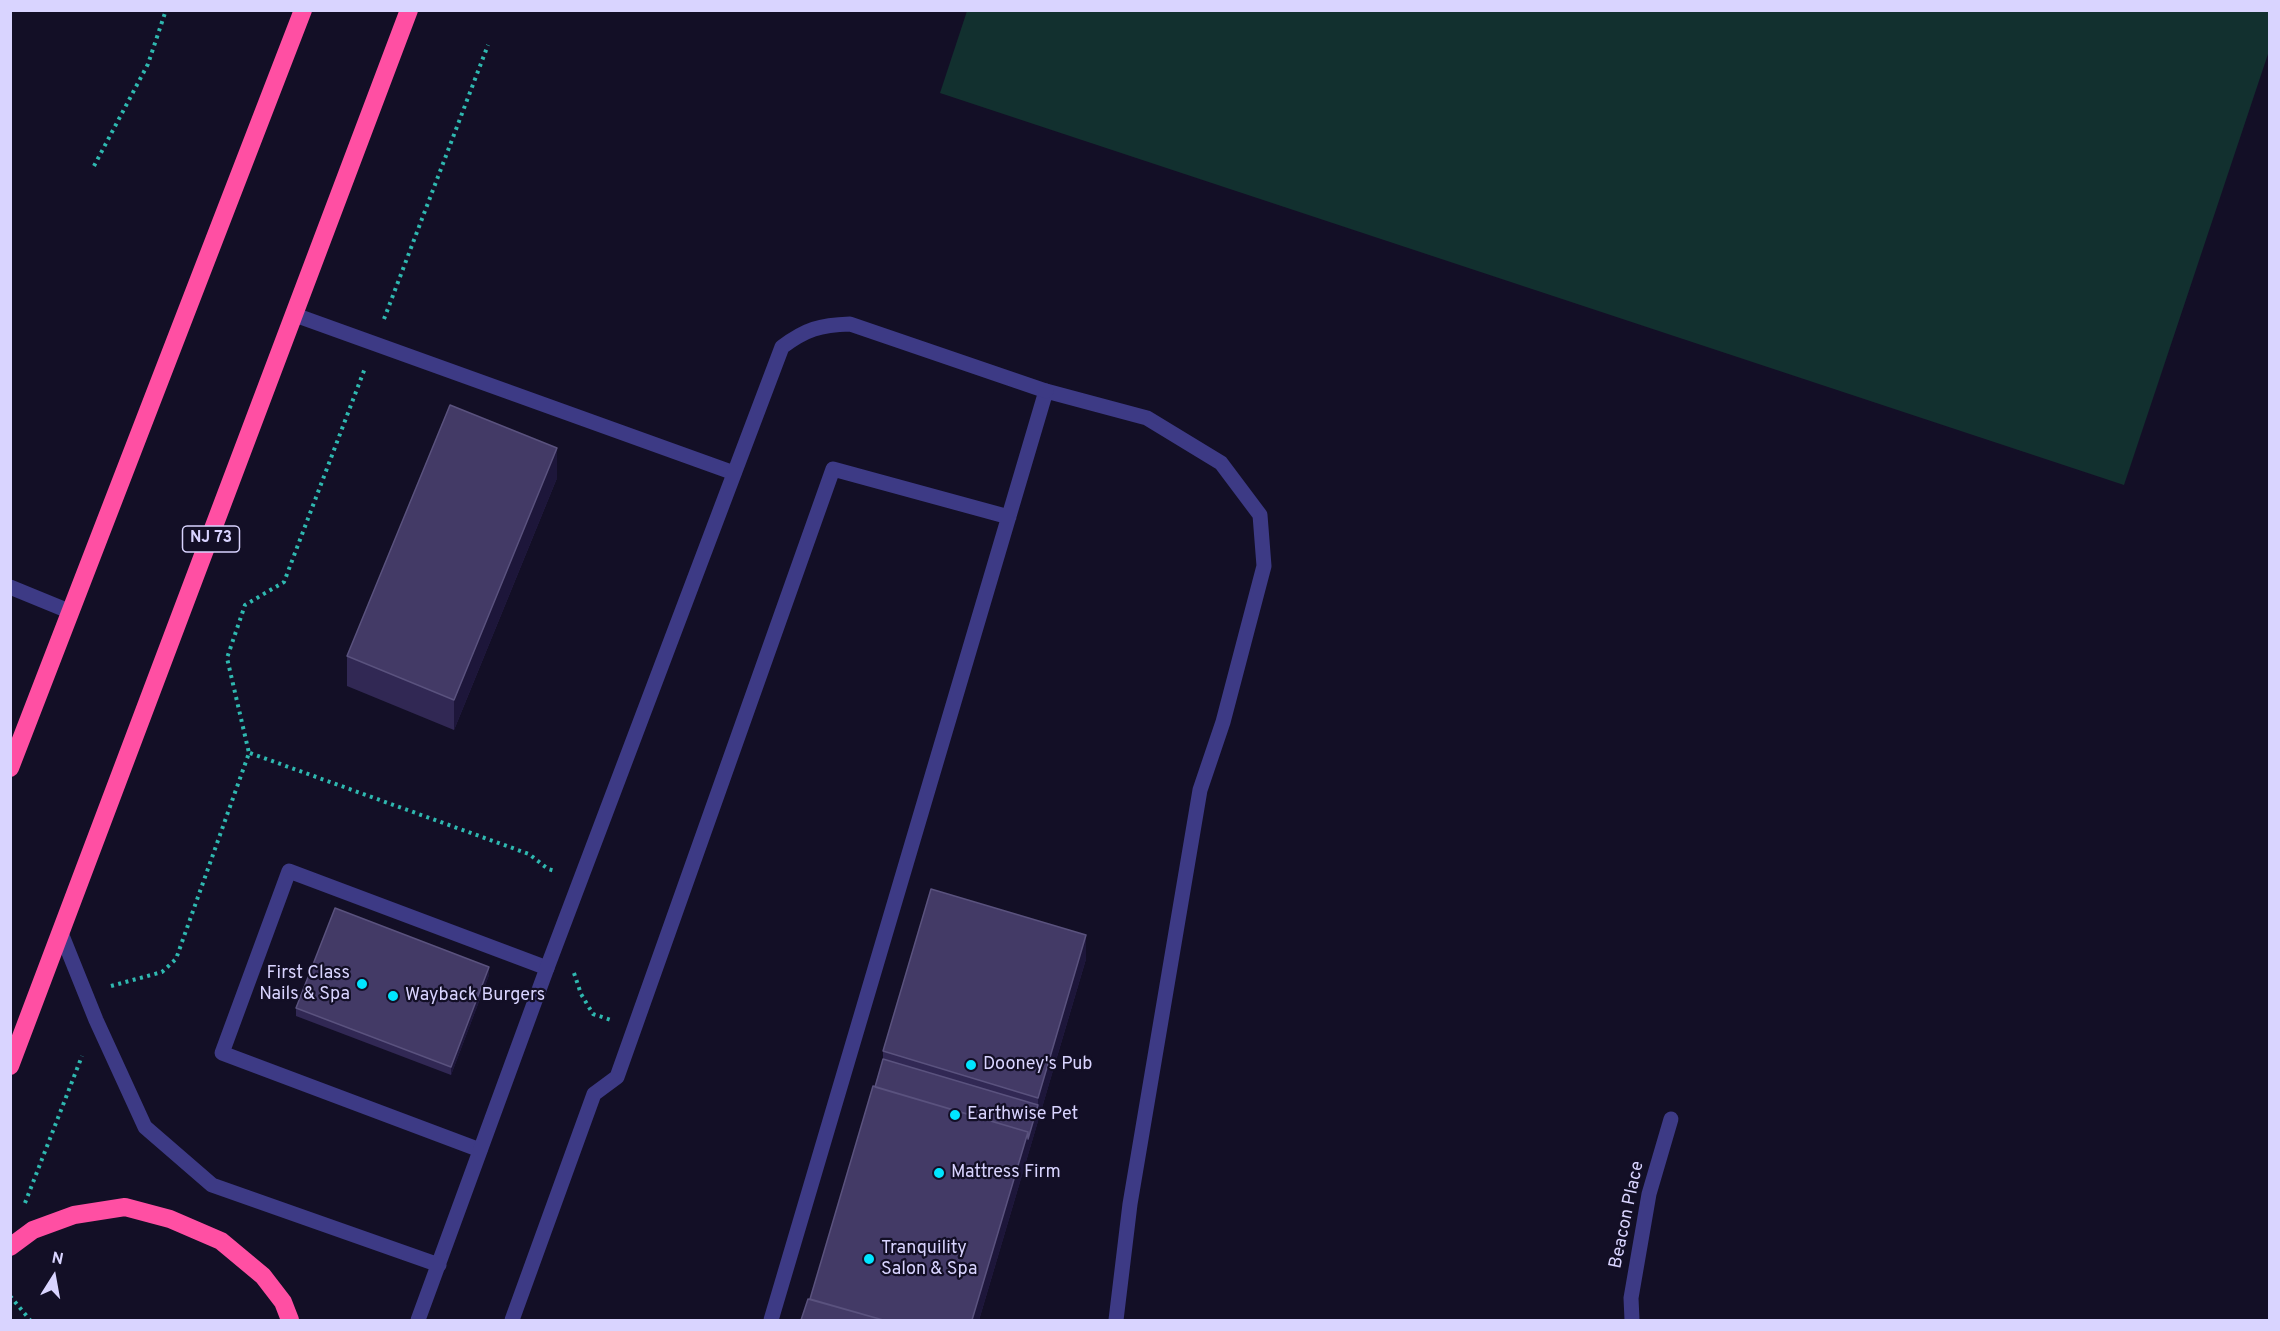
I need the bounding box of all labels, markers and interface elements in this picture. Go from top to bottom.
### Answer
road number: NJ 73 [182,526,240,552]
place label: First Class Nails & Spa [259,963,350,1006]
marker: First Class Nails & Spa [355,977,369,991]
place label: Wayback Burgers [405,985,545,1007]
marker: Wayback Burgers [386,989,400,1003]
place label: Dooney's Pub [983,1054,1092,1076]
marker: Dooney's Pub [964,1058,978,1072]
place label: Earthwise Pet [967,1104,1078,1126]
marker: Earthwise Pet [948,1108,962,1122]
street label: Beacon Place [1606,1159,1650,1271]
place label: Mattress Firm [951,1162,1061,1184]
marker: Mattress Firm [932,1166,946,1180]
place label: Tranquility Salon & Spa [881,1238,977,1280]
north arrow [24,1247,84,1307]
text: N [50,1248,65,1270]
marker: Tranquility Salon & Spa [862,1252,876,1266]

